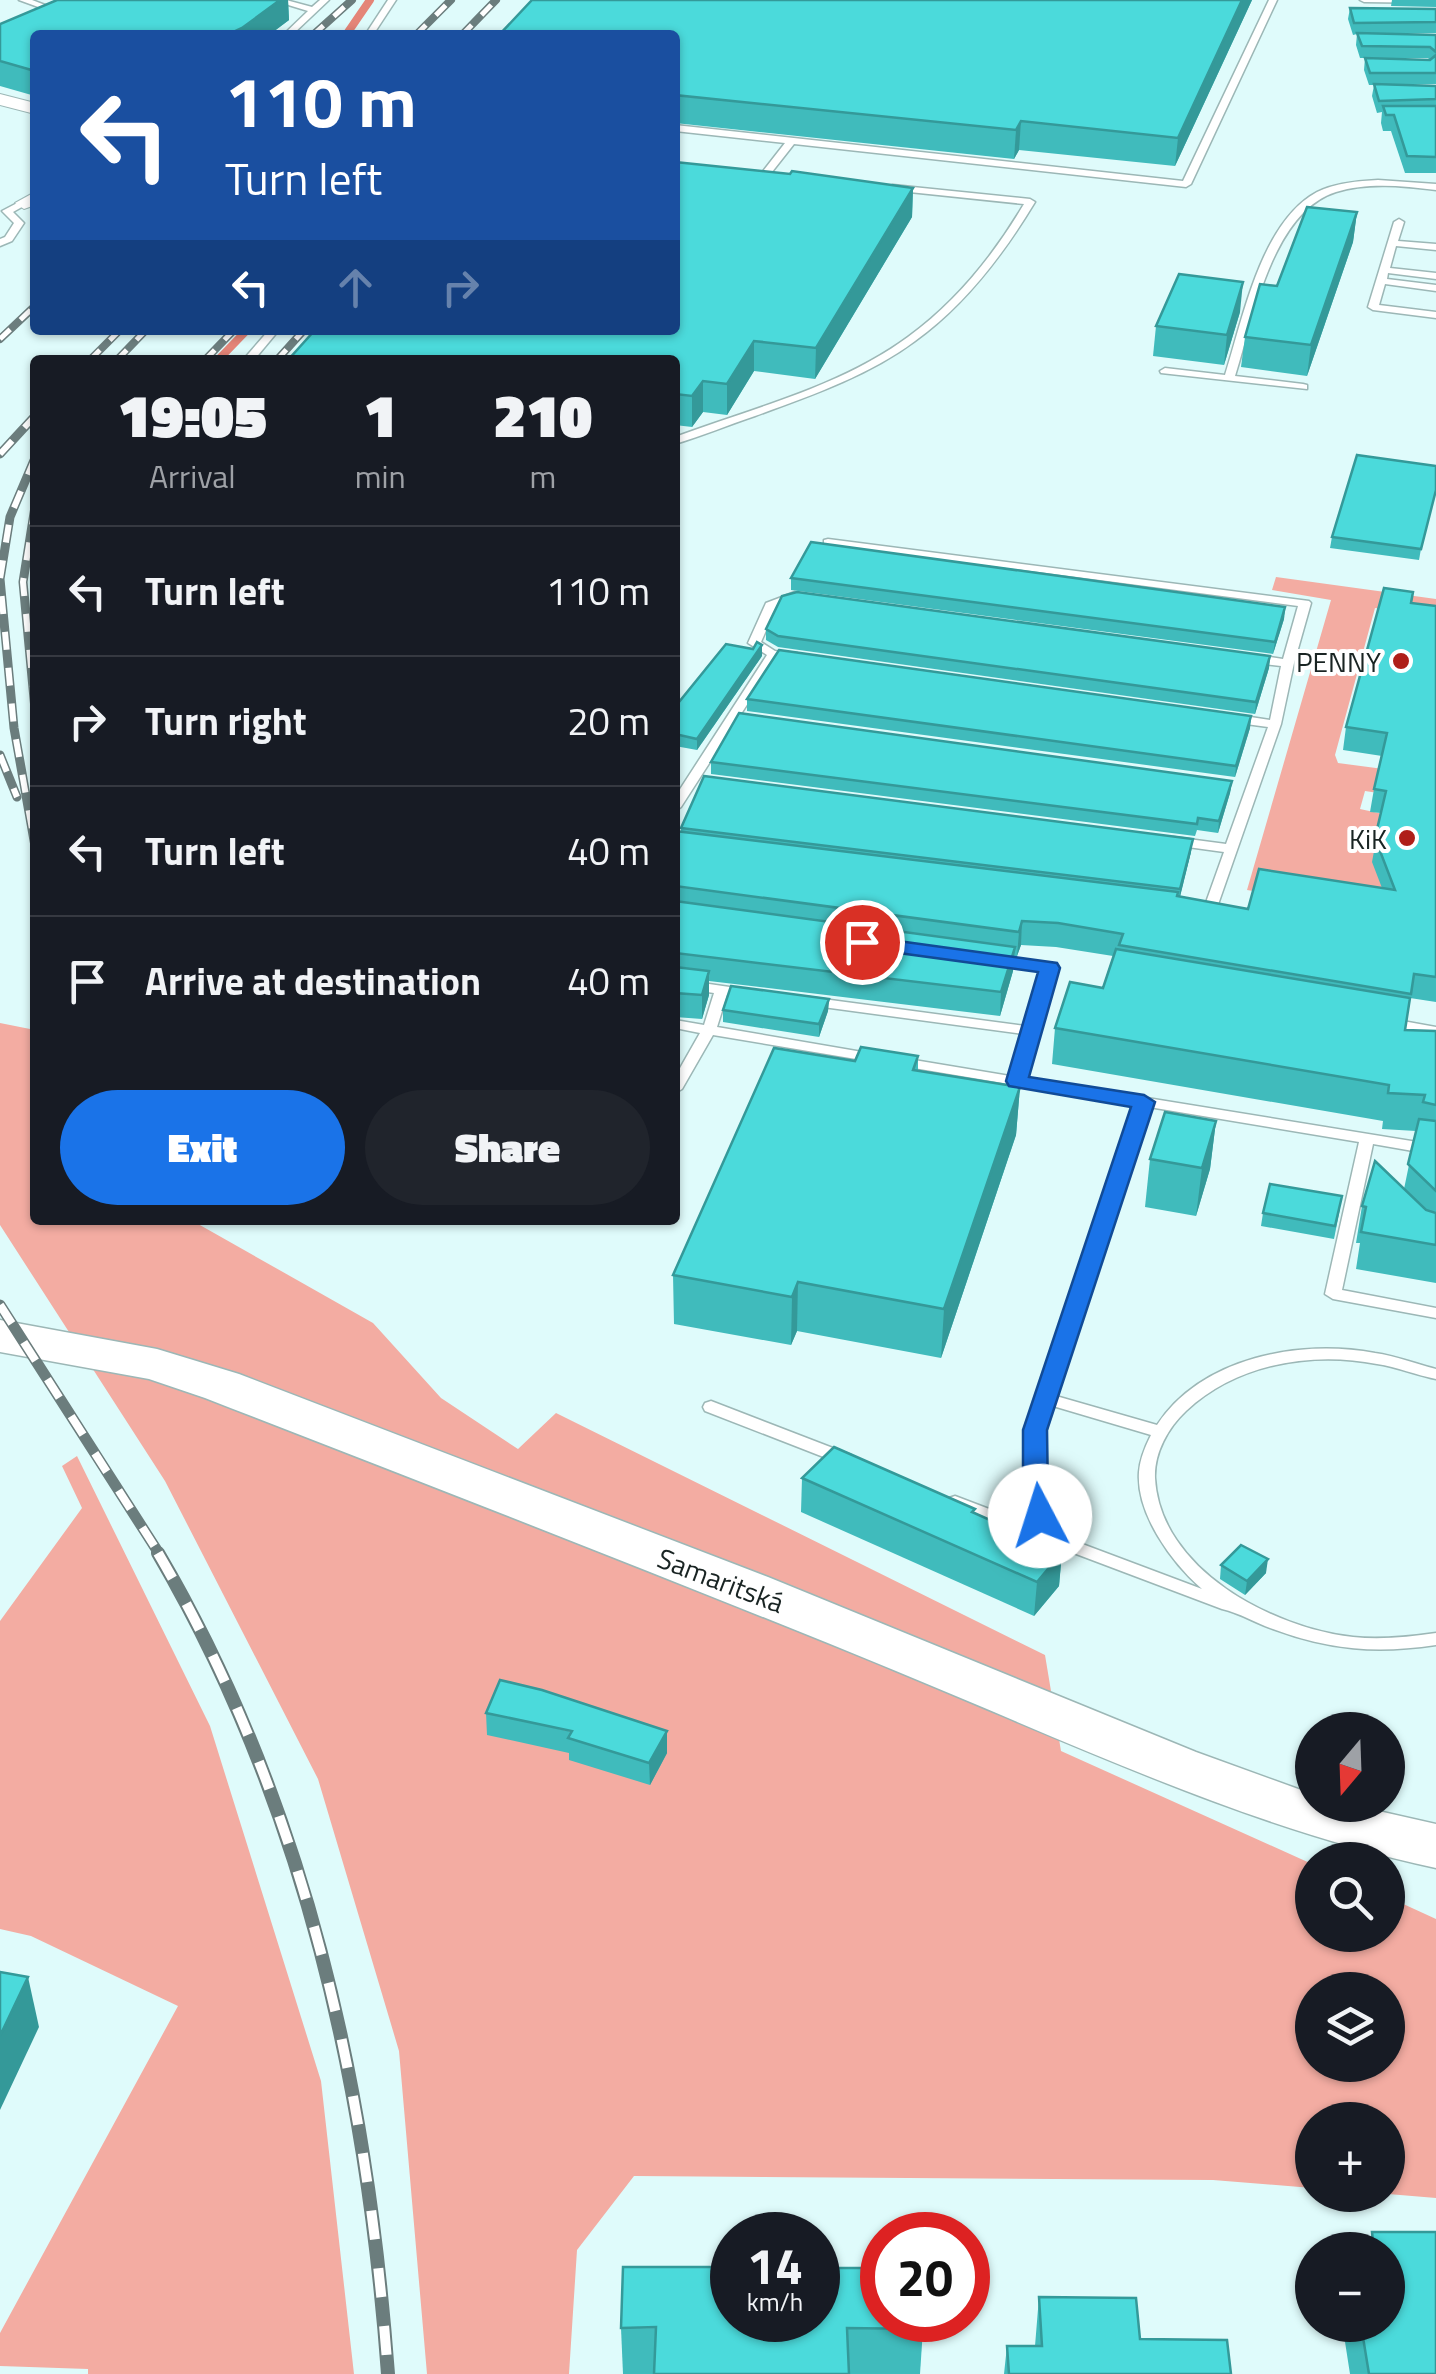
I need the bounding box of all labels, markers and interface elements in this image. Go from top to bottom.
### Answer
text: 110 m [225,48,417,154]
icon: left [60,70,190,200]
text: Turn left [225,144,382,212]
icon: left [223,260,278,315]
icon: ahead [328,260,383,315]
icon: right [433,260,488,315]
text: 19:05 [118,369,267,460]
text: 1 [364,369,397,460]
text: 210 [493,369,592,460]
text: Arrival [149,452,236,500]
text: min [355,452,406,500]
text: m [529,452,556,500]
text: Turn left [145,562,285,620]
text: 110 m [546,562,650,620]
icon: left [60,564,115,619]
place label: PENNY [1296,640,1381,683]
marker: PENNY [1390,650,1412,672]
text: Turn right [145,692,307,750]
text: 20 m [567,692,650,750]
icon: right [60,694,115,749]
place label: KiK [1349,817,1387,860]
text: Turn left [145,822,285,880]
text: 40 m [567,822,650,880]
icon: left [60,824,115,879]
marker: KiK [1396,827,1418,849]
pin [820,900,905,985]
icon: arrive [835,915,890,970]
text: Arrive at destination [145,952,481,1010]
text: 40 m [567,952,650,1010]
icon: arrive [60,954,115,1009]
button: Exit [60,1090,345,1205]
button: Share [365,1090,650,1205]
position arrow [988,1464,1092,1568]
street label: Samaritská [651,1536,791,1624]
north arrow [1295,1712,1405,1822]
map controls [1295,1712,1405,2342]
button: search [1295,1842,1405,1952]
button: layers [1295,1972,1405,2082]
button: + [1295,2102,1405,2212]
speed limit sign: 20 [860,2212,990,2342]
text: 14 [747,2227,803,2303]
button: − [1295,2232,1405,2342]
text: km/h [747,2283,803,2321]

